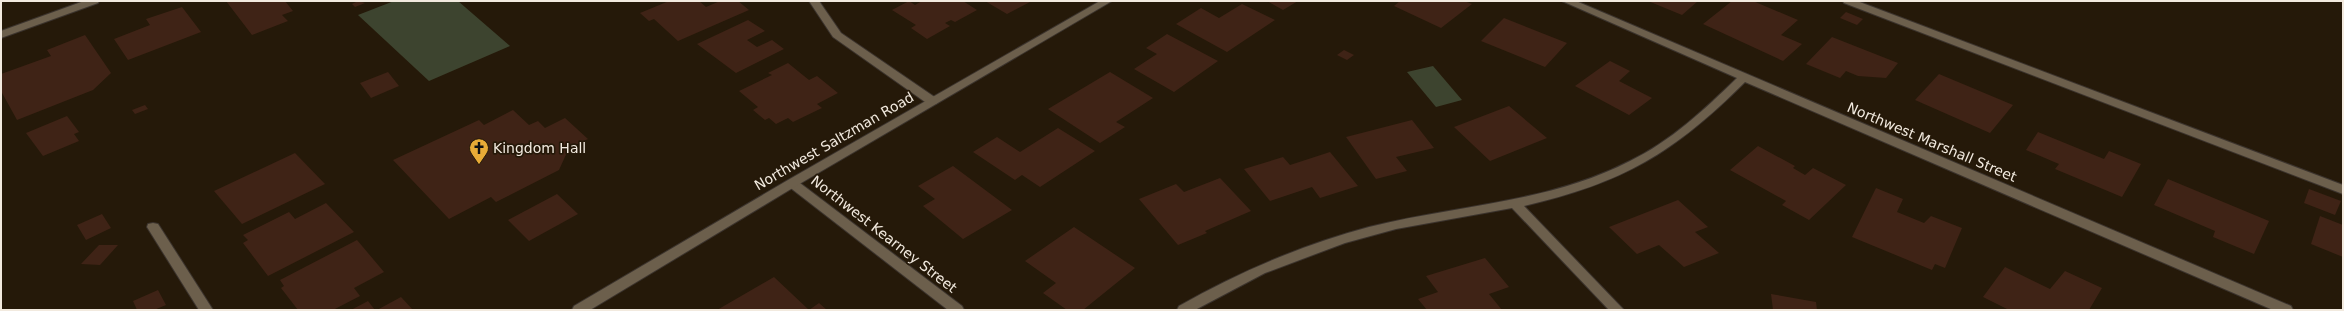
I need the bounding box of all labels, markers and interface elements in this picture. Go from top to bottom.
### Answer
street label: Northwest Saltzman Road [751,89,917,193]
street label: Northwest Marshall Street [1845,99,2020,185]
church icon: Kingdom Hall [468,137,490,165]
place label: Kingdom Hall [493,140,586,156]
street label: Northwest Kearney Street [808,172,960,296]

